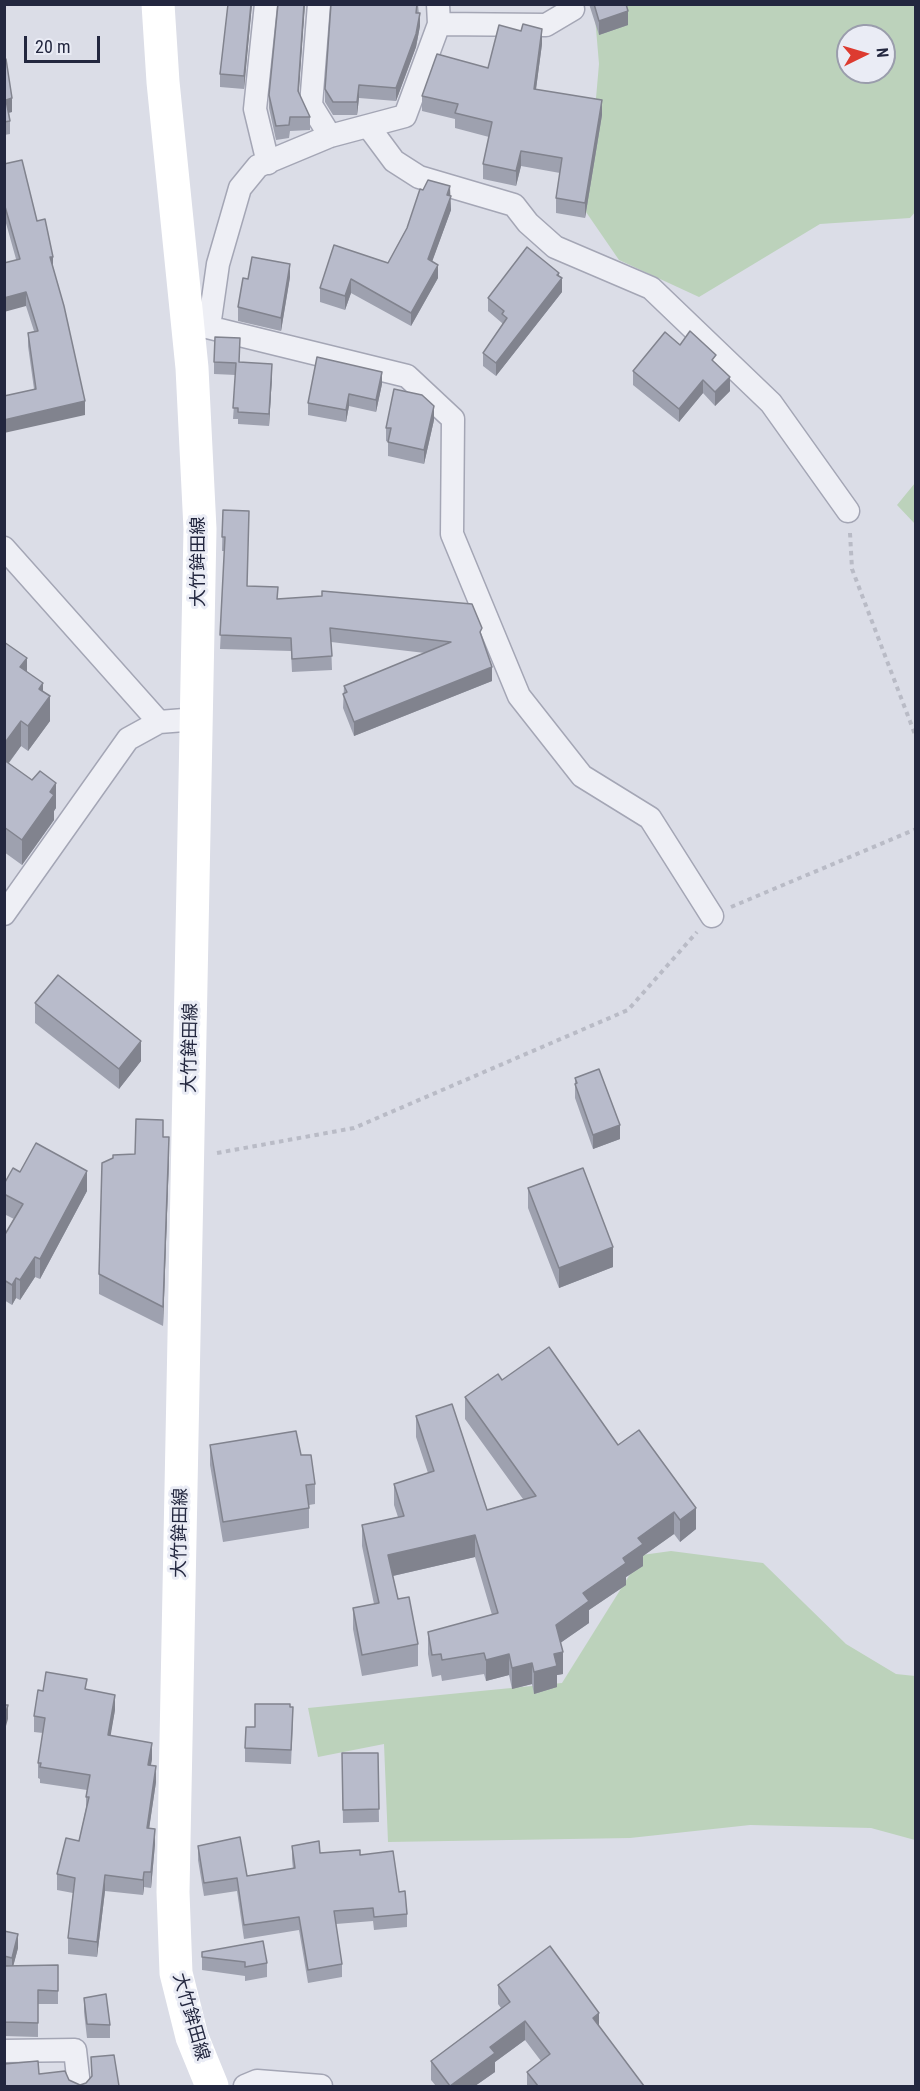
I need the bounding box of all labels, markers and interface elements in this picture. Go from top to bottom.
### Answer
scale bar [27,24,104,62]
north arrow [836,24,896,84]
text: 20 m [35,36,70,57]
text: N [873,47,892,58]
street label: 大竹鉾田線 [188,517,210,607]
street label: 大竹鉾田線 [179,1003,203,1093]
street label: 大竹鉾田線 [169,1488,193,1578]
street label: 大竹鉾田線 [167,1971,213,2063]

